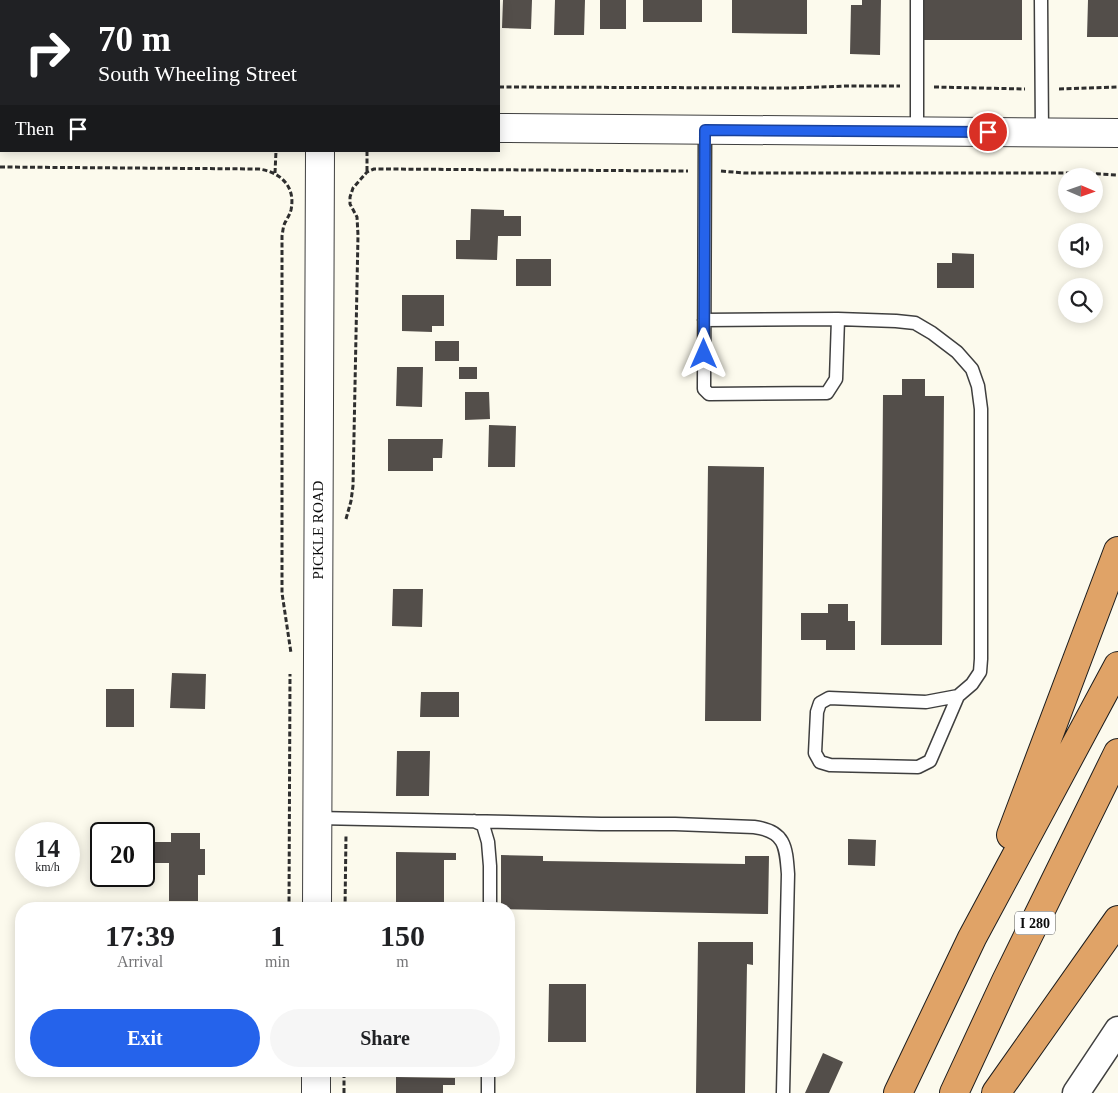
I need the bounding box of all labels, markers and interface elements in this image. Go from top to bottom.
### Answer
icon: right [15,20,80,85]
text: 70 m [98,20,171,59]
text: South Wheeling Street [98,61,297,86]
pin [967,111,1009,153]
icon: arrive [64,115,92,143]
text: Then [15,118,54,139]
icon: arrive [974,118,1002,146]
north arrow [1058,168,1102,212]
map controls [1058,168,1103,323]
button: sound [1058,223,1103,268]
button: search [1058,278,1103,323]
position arrow [677,327,729,379]
street label: PICKLE ROAD [310,480,326,579]
speed limit sign: 20 [90,822,155,887]
text: 14 [35,835,60,862]
text: km/h [35,860,60,874]
road number: I 280 [1015,911,1055,934]
text: 17:39 [105,919,175,952]
text: 1 [270,919,285,952]
text: 150 [380,919,425,952]
text: Arrival [117,953,163,970]
text: min [265,953,290,970]
text: m [396,953,409,970]
button: Exit [30,1009,260,1067]
button: Share [270,1009,500,1067]

